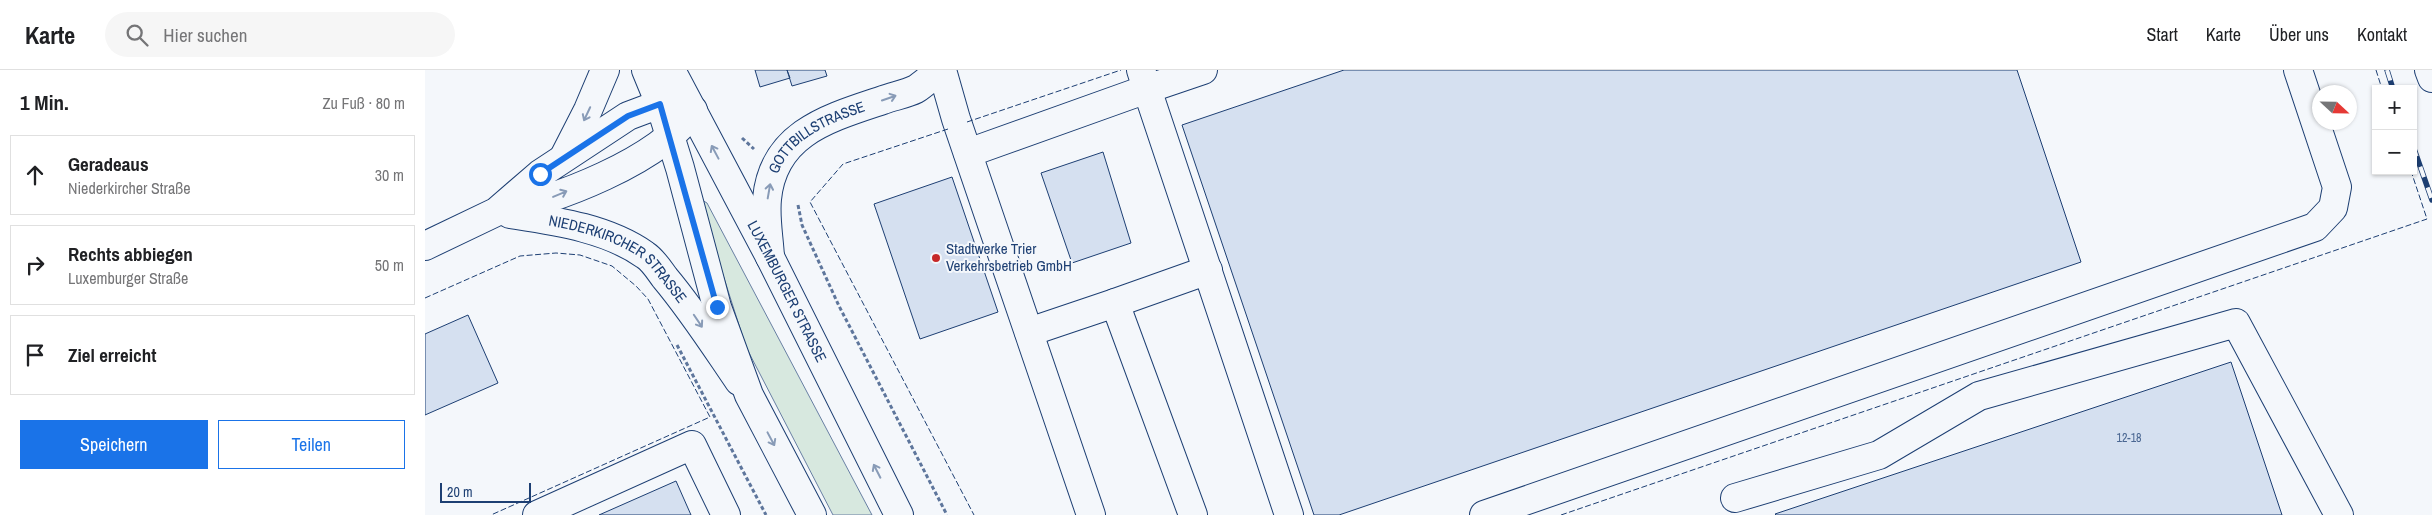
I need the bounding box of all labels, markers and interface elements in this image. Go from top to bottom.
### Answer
search box [105,12,455,57]
text: Karte [25,19,75,51]
icon: search [123,21,151,49]
text: Hier suchen [163,22,247,48]
text: Start [2147,22,2178,47]
text: Karte [2206,22,2241,47]
text: Über uns [2269,22,2329,47]
text: Kontakt [2357,22,2407,47]
north arrow [2312,85,2357,130]
map controls [2372,85,2417,175]
button: + [2372,85,2417,130]
text: 1 Min. [20,88,69,117]
text: Zu Fuß · 80 m [323,92,405,114]
one-way arrow [881,93,896,102]
street label: GOTTBILLSTRASSE [763,96,868,176]
one-way arrow [581,106,591,121]
button: − [2372,130,2417,175]
one-way arrow [710,144,720,159]
text: Geradeaus [68,151,149,177]
icon: ahead [21,161,49,189]
route start [529,163,552,186]
text: 30 m [375,164,404,186]
text: Niederkircher Straße [68,177,191,199]
one-way arrow [764,183,774,199]
one-way arrow [552,188,567,198]
street label: NIEDERKIRCHER STRASSE [547,210,692,307]
street label: LUXEMBURGER STRASSE [743,217,832,366]
place label: Stadtwerke Trier Verkehrsbetrieb GmbH [946,238,1072,276]
text: Rechts abbiegen [68,241,193,267]
icon: right [21,251,49,279]
marker: Stadtwerke Trier Verkehrsbetrieb GmbH [930,252,942,264]
text: 50 m [375,254,404,276]
text: Luxemburger Straße [68,267,188,289]
route end [706,296,729,319]
one-way arrow [693,314,703,328]
icon: arrive [21,341,49,369]
text: Ziel erreicht [68,342,156,368]
button: Speichern [20,420,208,469]
button: Teilen [218,420,405,469]
house number: 12-18 [2116,430,2142,446]
one-way arrow [766,431,776,446]
one-way arrow [872,464,882,479]
scale bar [440,480,531,503]
text: 20 m [447,483,473,501]

